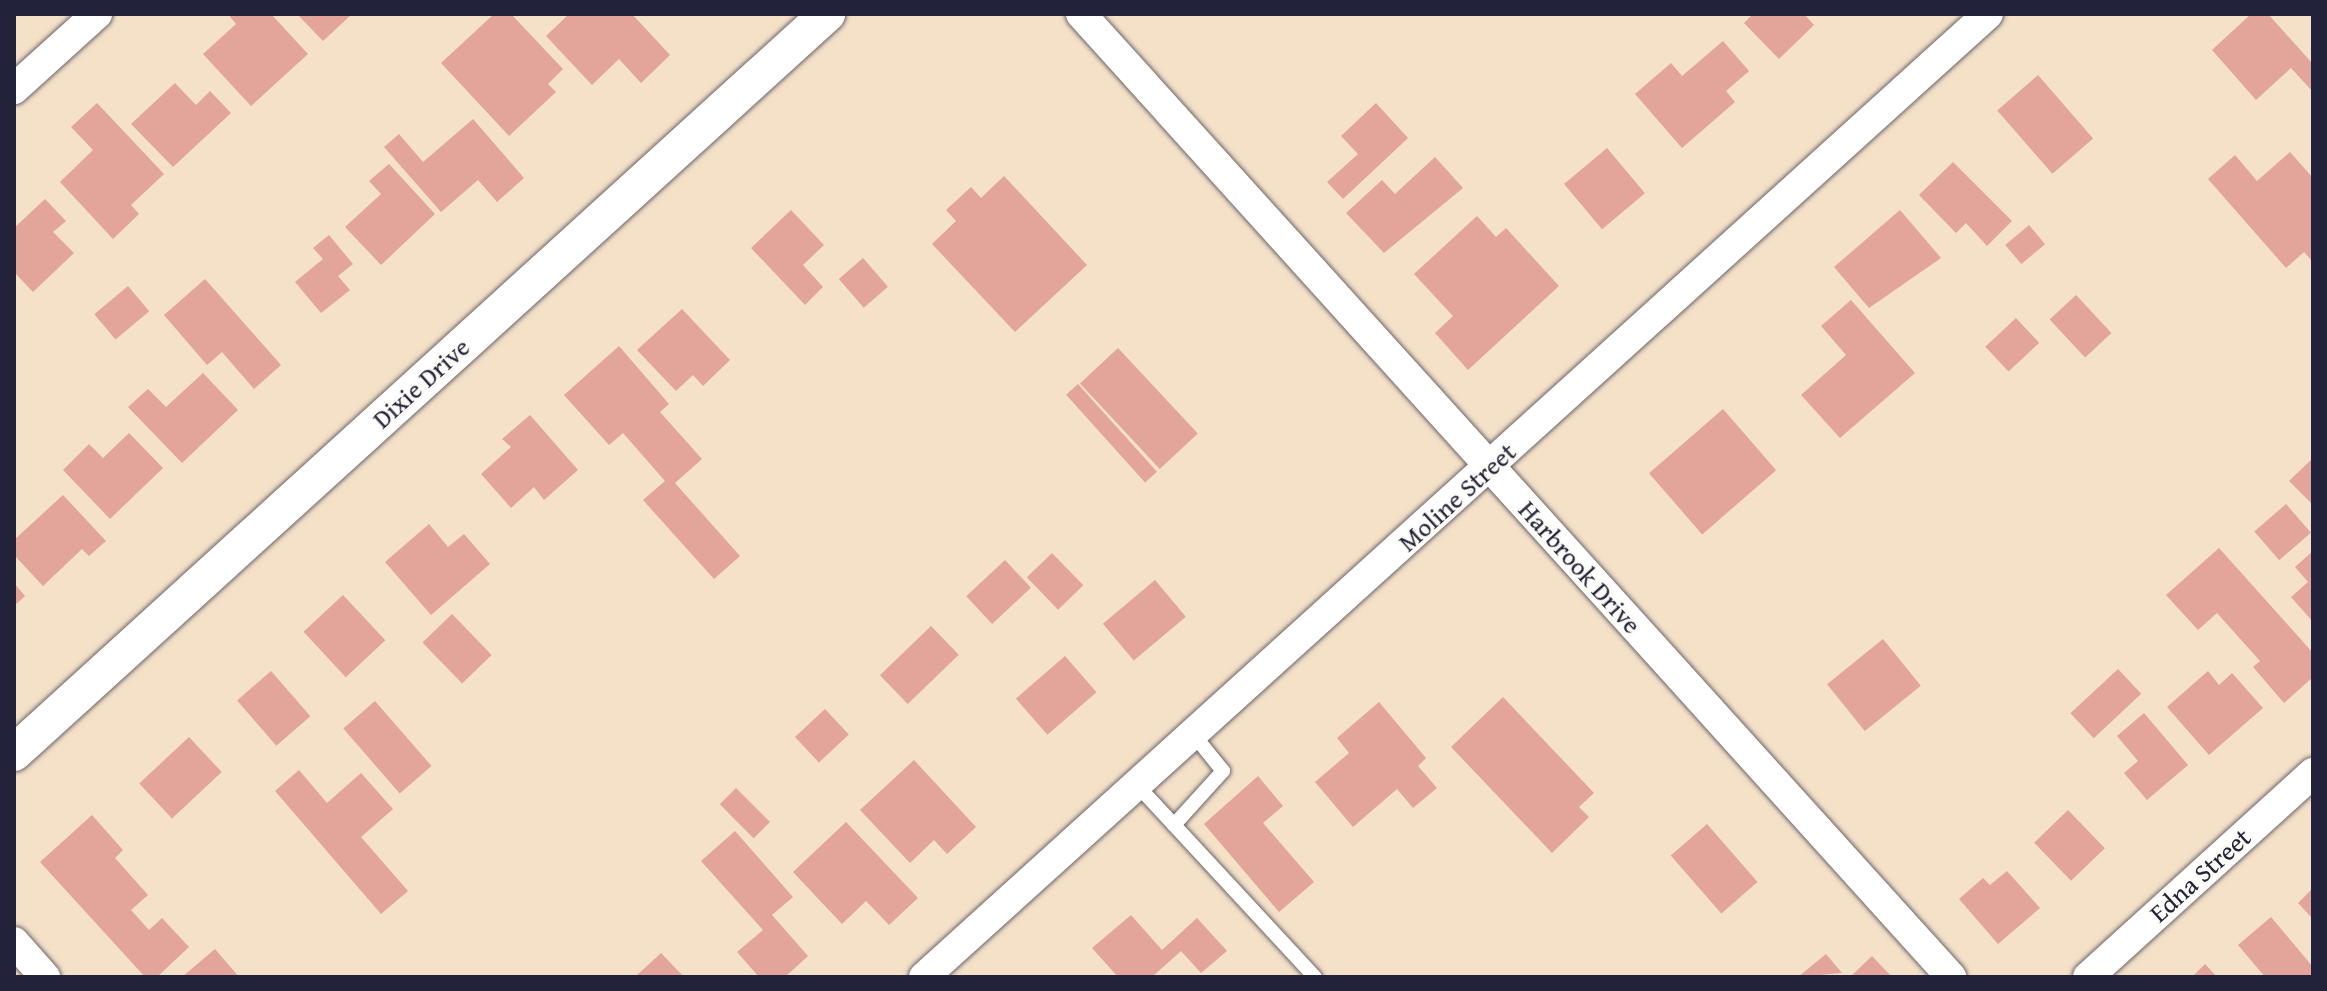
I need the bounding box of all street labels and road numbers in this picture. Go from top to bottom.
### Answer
street label: Dixie Drive [366,331,476,435]
street label: Moline Street [1392,436,1522,558]
street label: Harbrook Drive [1512,494,1648,640]
street label: Edna Street [2143,821,2257,929]

